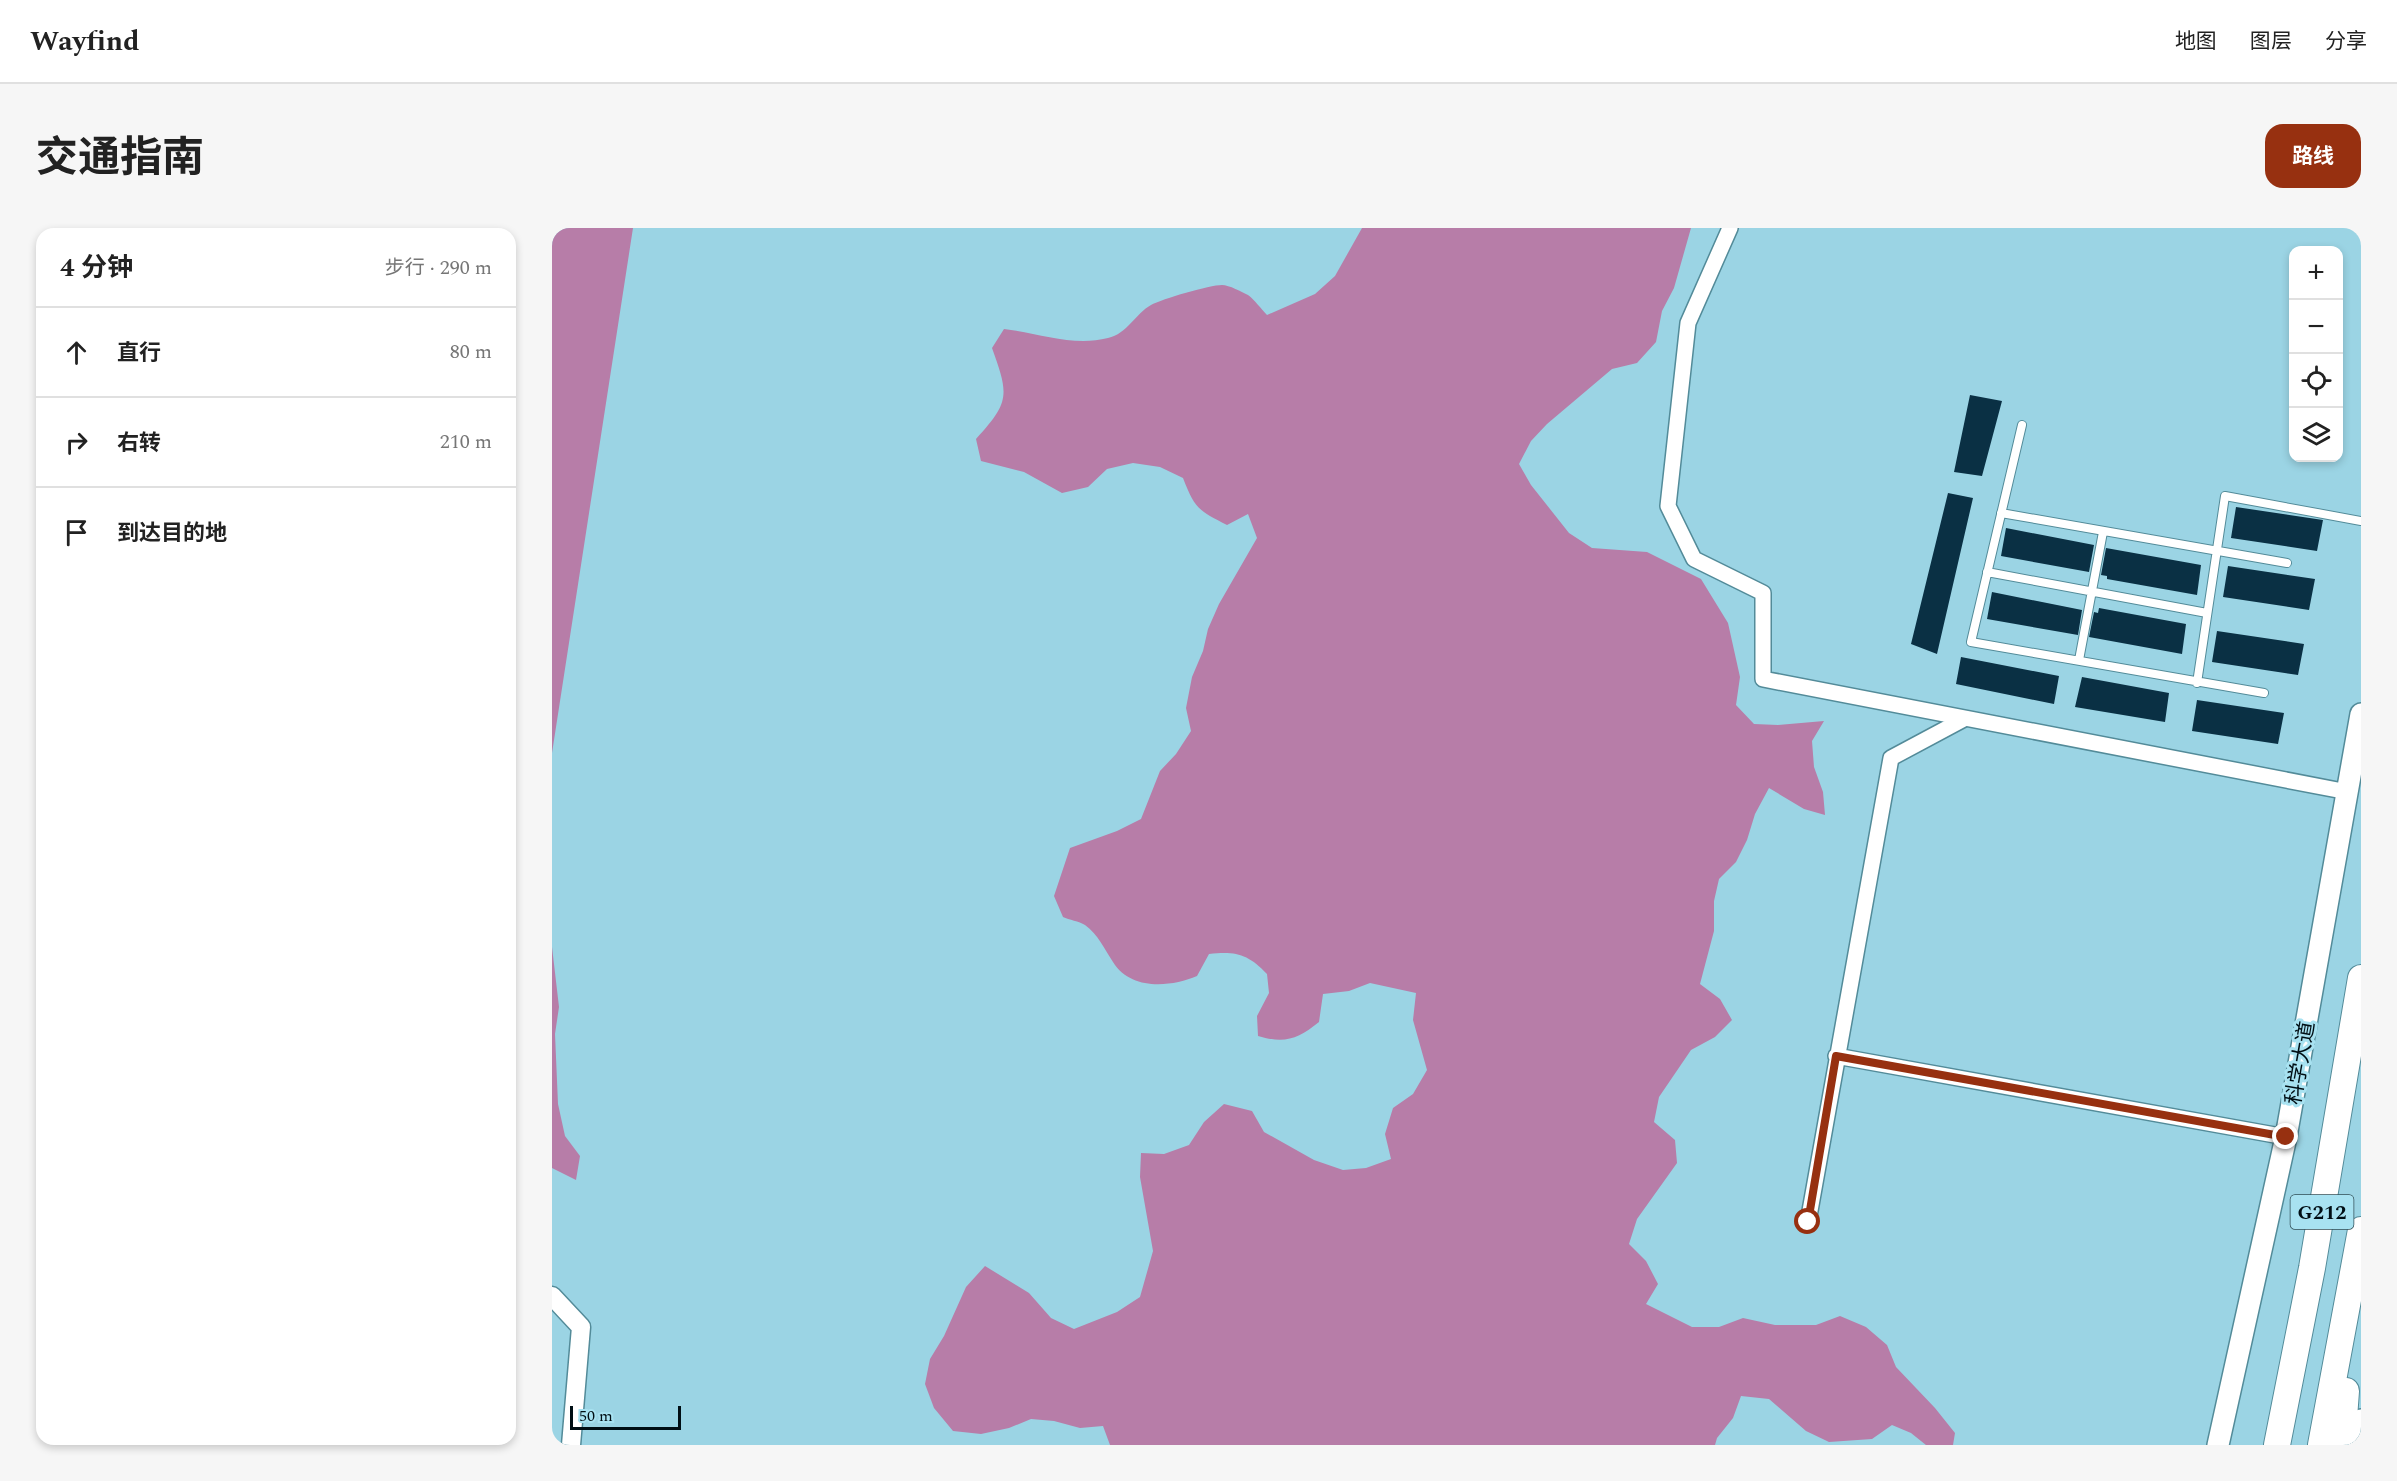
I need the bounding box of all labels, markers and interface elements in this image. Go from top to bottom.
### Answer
text: Wayfind [30,20,139,63]
text: 地图 [2175,26,2217,58]
text: 图层 [2250,26,2292,58]
text: 分享 [2325,26,2367,58]
button: 路线 [2265,124,2361,188]
text: 交通指南 [36,127,204,190]
map controls [2289,246,2343,462]
button: + [2289,246,2343,300]
text: 4 分钟 [60,248,133,288]
text: 步行 · 290 m [385,253,492,283]
button: − [2289,300,2343,354]
icon: ahead [60,336,93,369]
text: 直行 [117,337,161,370]
text: 80 m [450,337,492,367]
button: locate [2289,354,2343,408]
button: layers [2289,408,2343,462]
icon: right [60,426,93,459]
text: 右转 [117,427,161,460]
text: 210 m [440,427,492,457]
icon: arrive [60,516,93,549]
text: 到达目的地 [117,517,227,550]
street label: 科学大道 [2278,1019,2324,1107]
route end [2272,1123,2298,1149]
road number: G212 [2290,1195,2354,1229]
route start [1794,1208,1820,1234]
scale bar [570,1403,681,1430]
text: 50 m [579,1404,613,1428]

